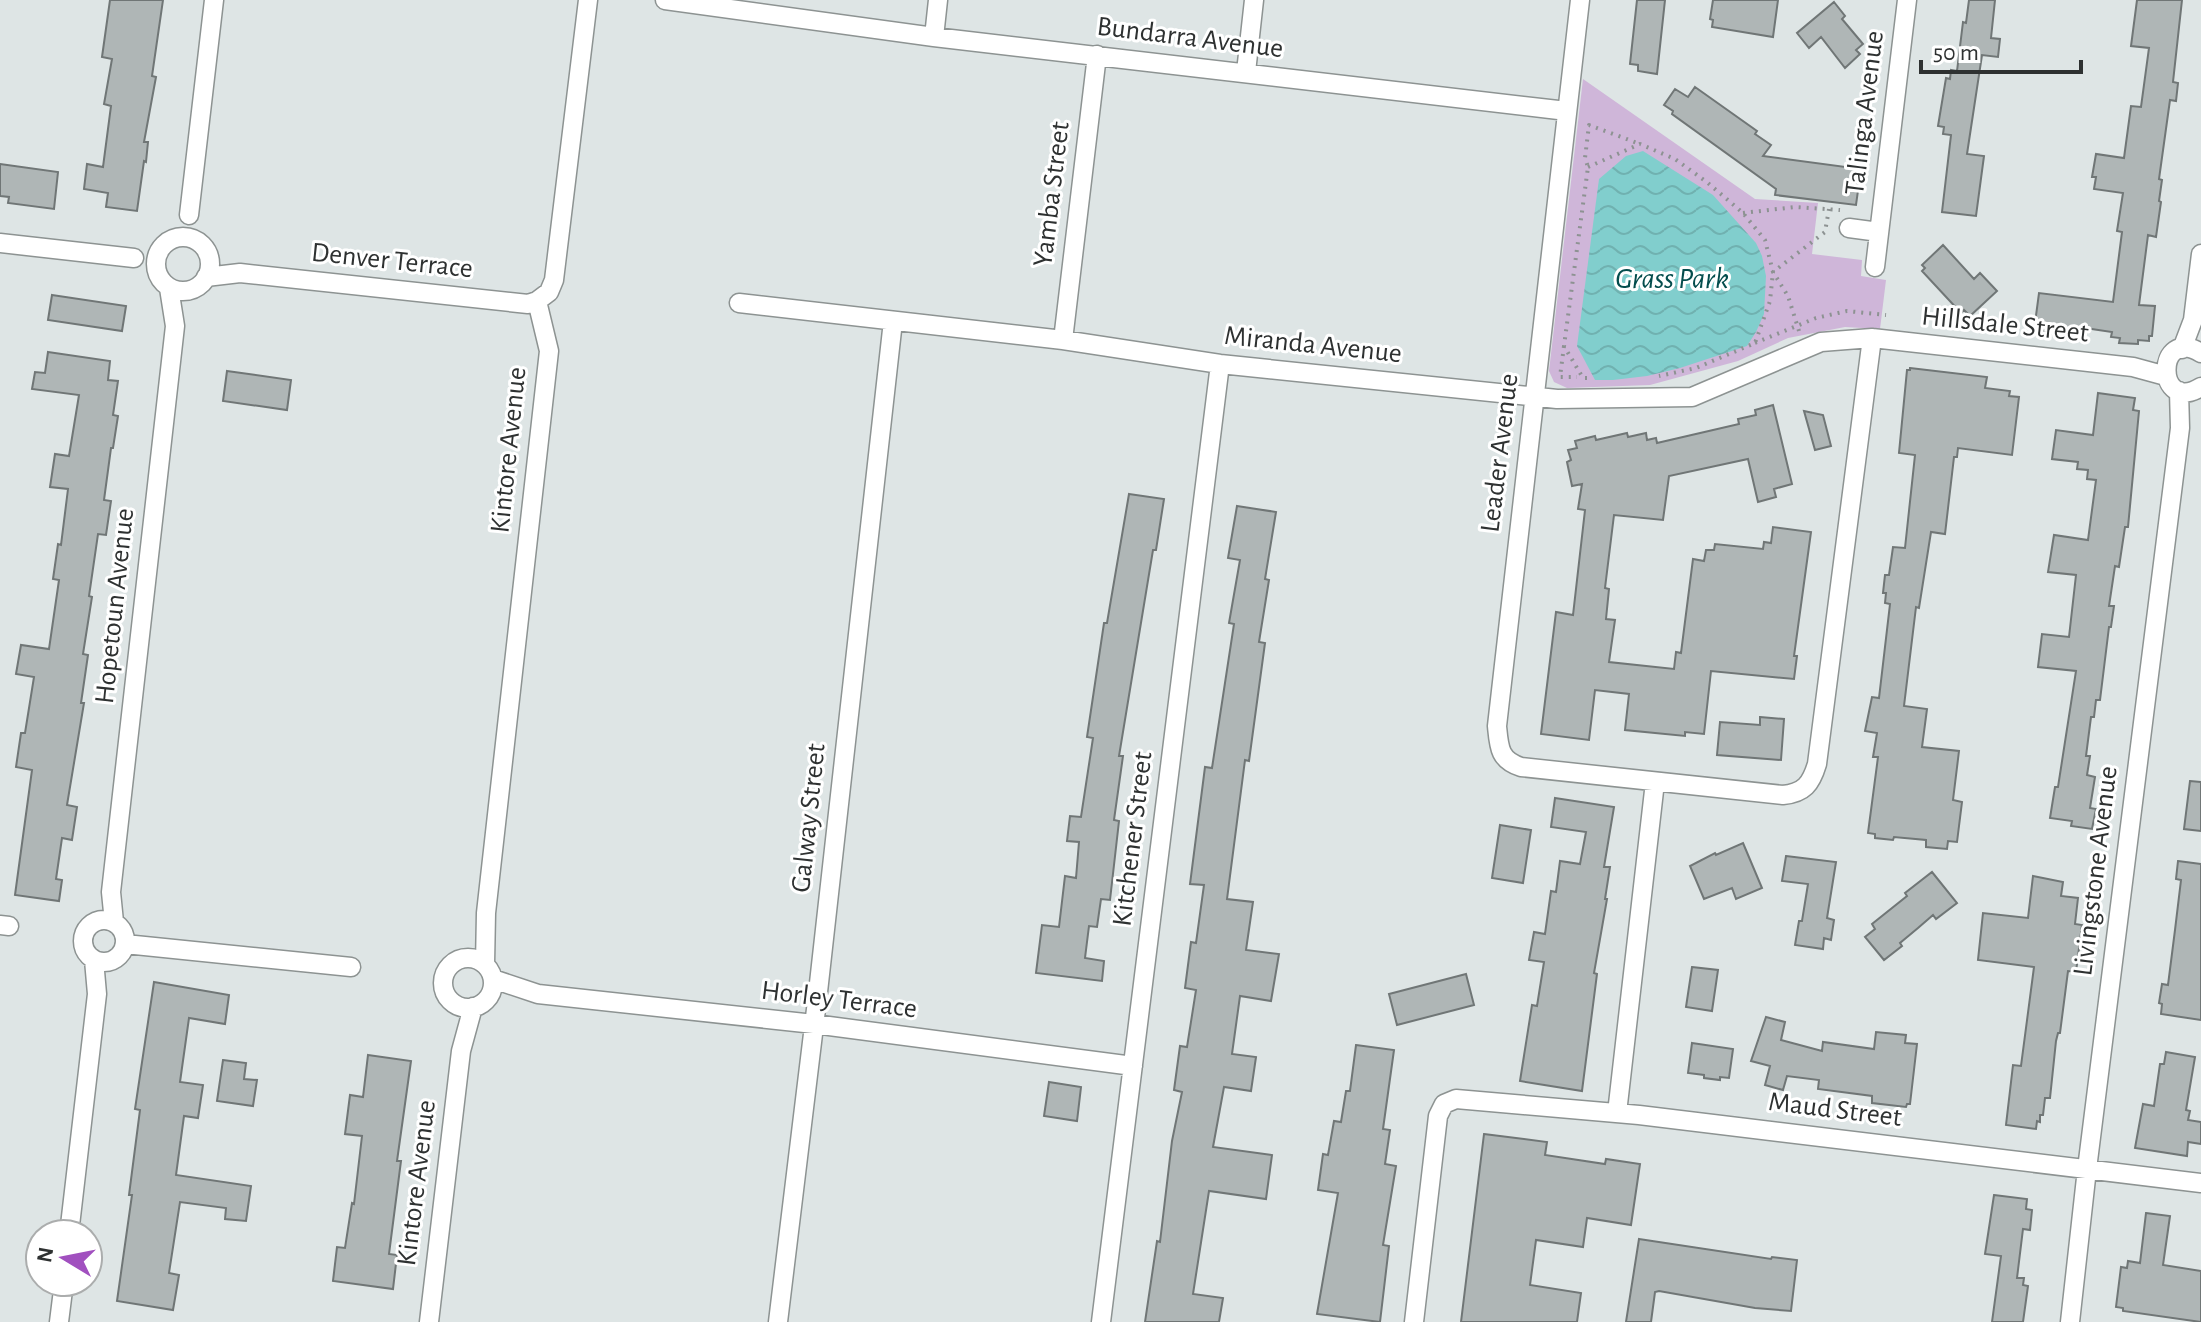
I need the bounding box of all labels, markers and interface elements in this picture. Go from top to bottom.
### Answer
street label: Bundarra Avenue [1095,13,1285,63]
scale bar [1921,24,2081,74]
street label: Talinga Avenue [1841,29,1889,197]
text: 50 m [1933,41,1979,65]
street label: Yamba Street [1029,120,1075,268]
street label: Denver Terrace [310,239,474,283]
water label: Grass Park [1615,264,1729,294]
street label: Hillsdale Street [1920,302,2090,348]
street label: Miranda Avenue [1223,322,1403,368]
street label: Kintore Avenue [486,366,532,534]
street label: Leader Avenue [1476,372,1524,534]
street label: Hopetoun Avenue [91,507,139,705]
street label: Galway Street [787,742,831,894]
street label: Kitchener Street [1108,750,1158,928]
street label: Livingstone Avenue [2069,765,2123,977]
street label: Horley Terrace [760,977,918,1023]
street label: Maud Street [1767,1088,1903,1132]
street label: Kintore Avenue [393,1099,441,1267]
north arrow [24,1218,104,1298]
text: N [33,1245,57,1264]

